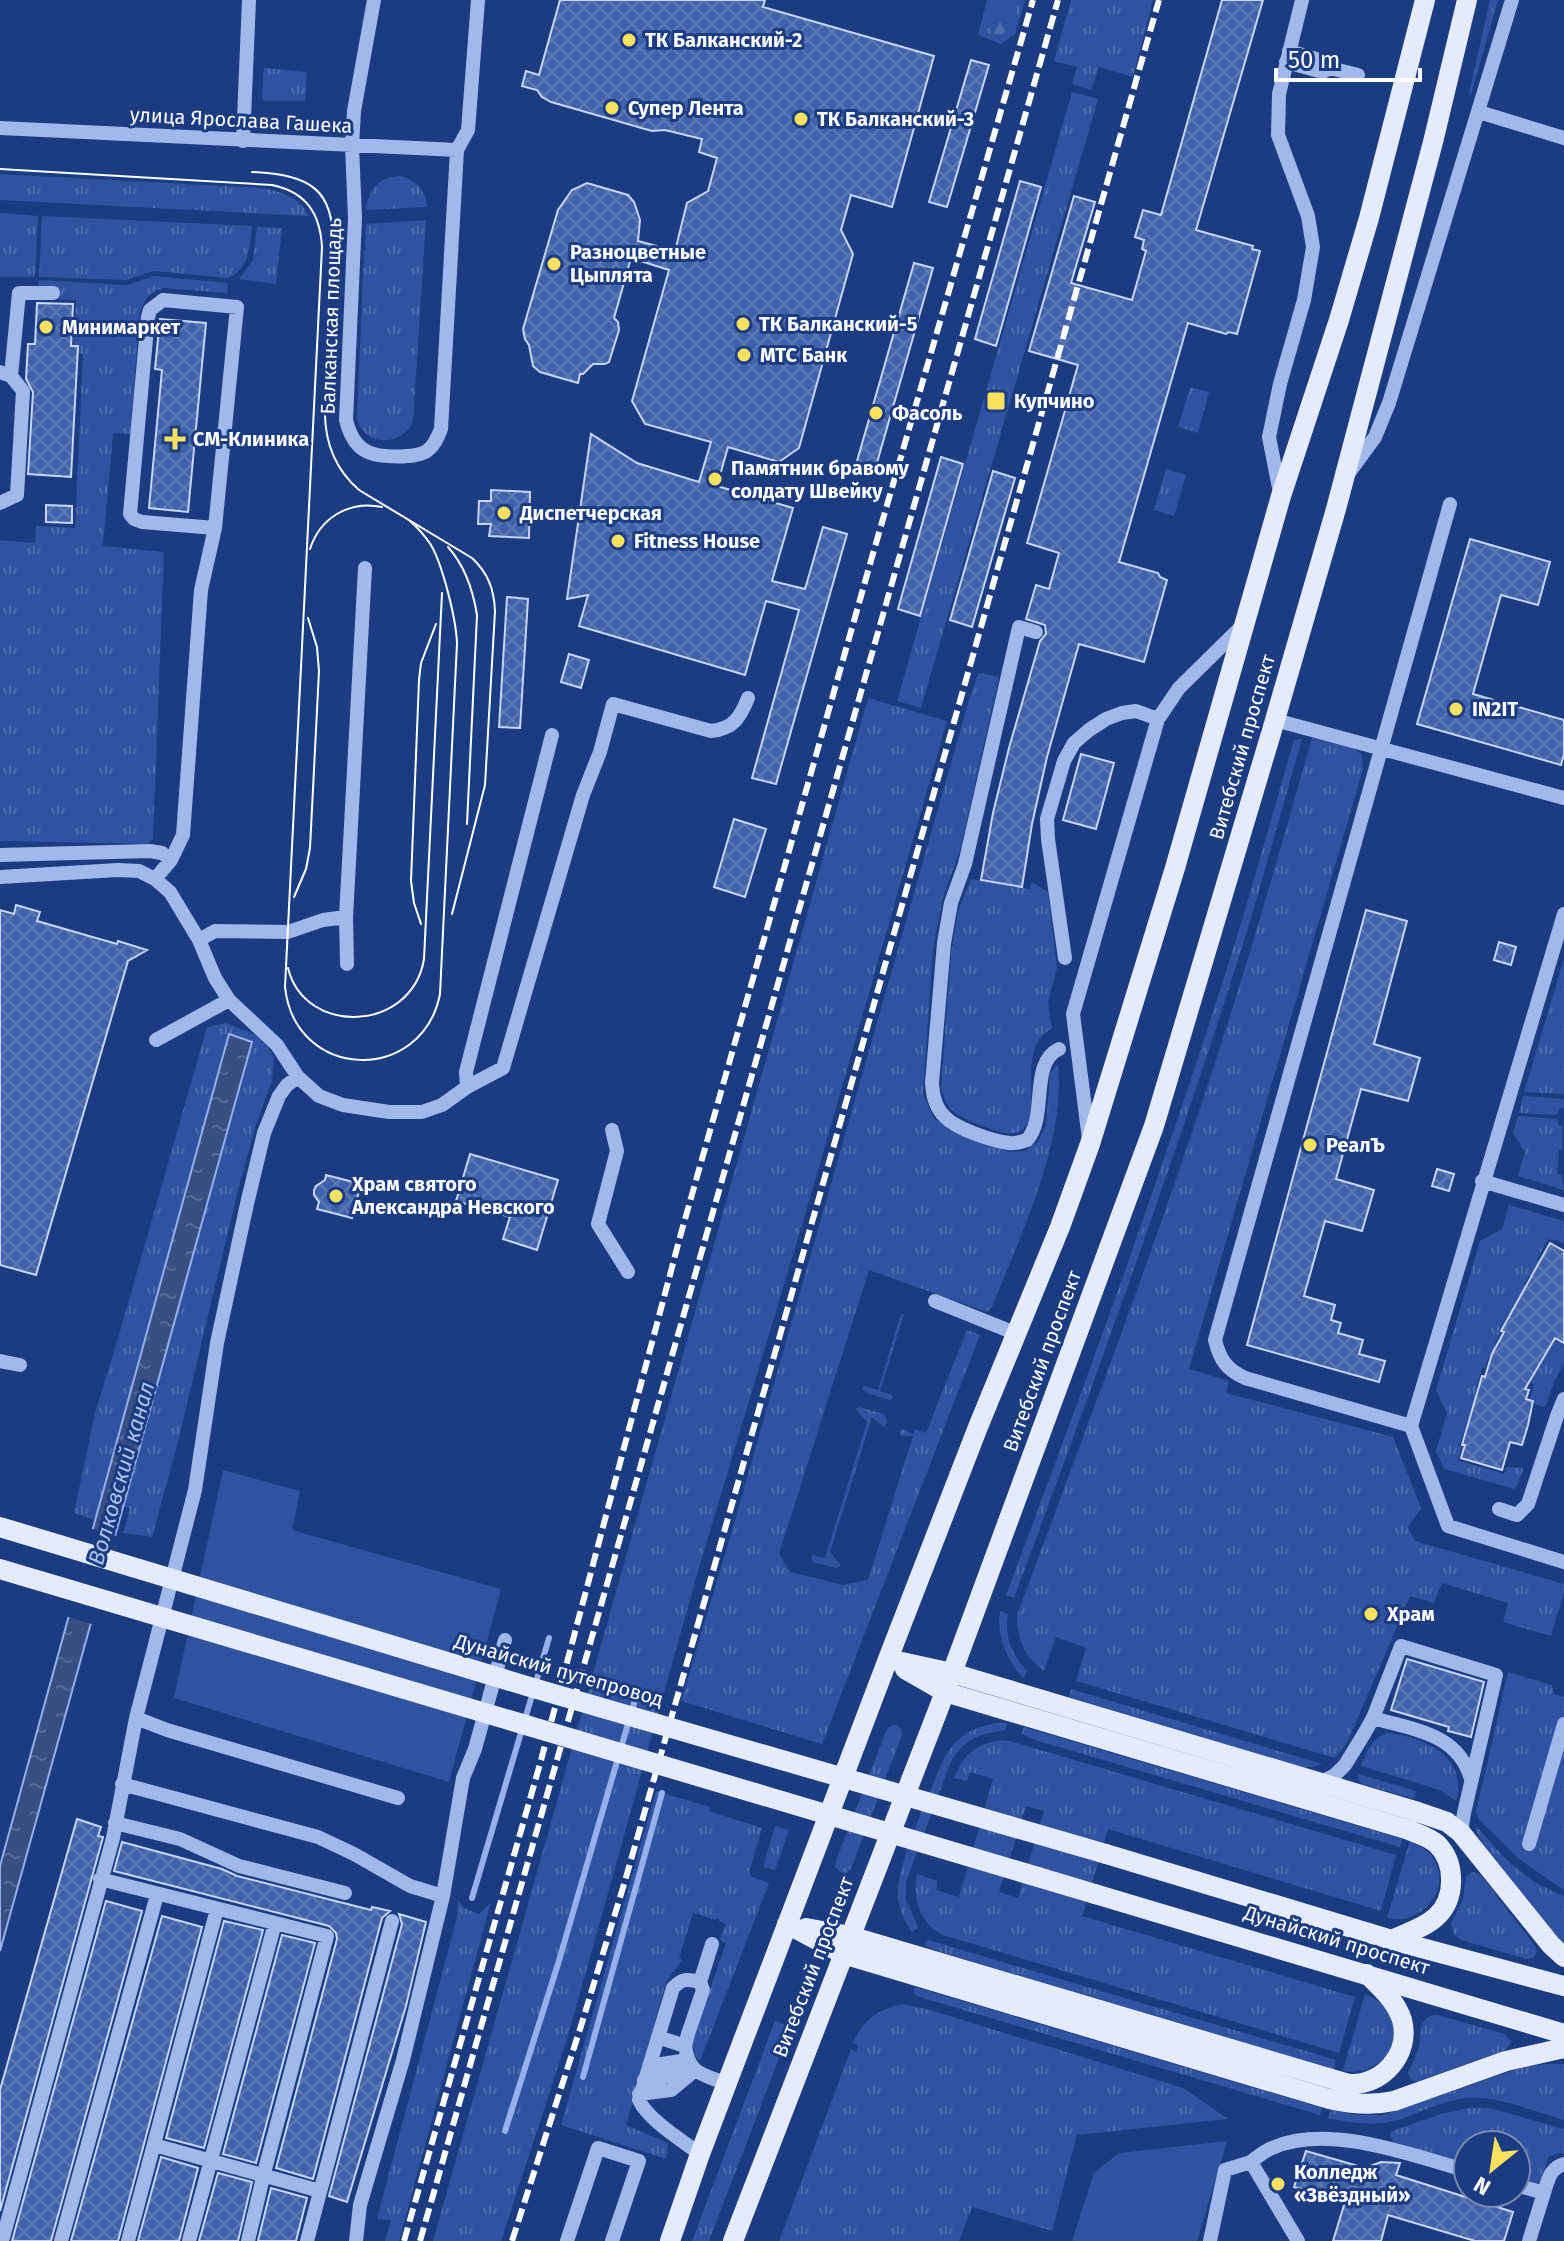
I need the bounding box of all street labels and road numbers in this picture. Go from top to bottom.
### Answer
street label: улица Ярослава Гашека [129,102,353,138]
street label: Балканская площадь [316,217,346,415]
street label: Витебский проспект [1204,651,1280,842]
street label: Витебский проспект [998,1266,1086,1455]
street label: Дунайский путепровод [451,1628,666,1711]
street label: Витебский проспект [767,1872,859,2061]
street label: Дунайский проспект [1240,1900,1434,1980]

